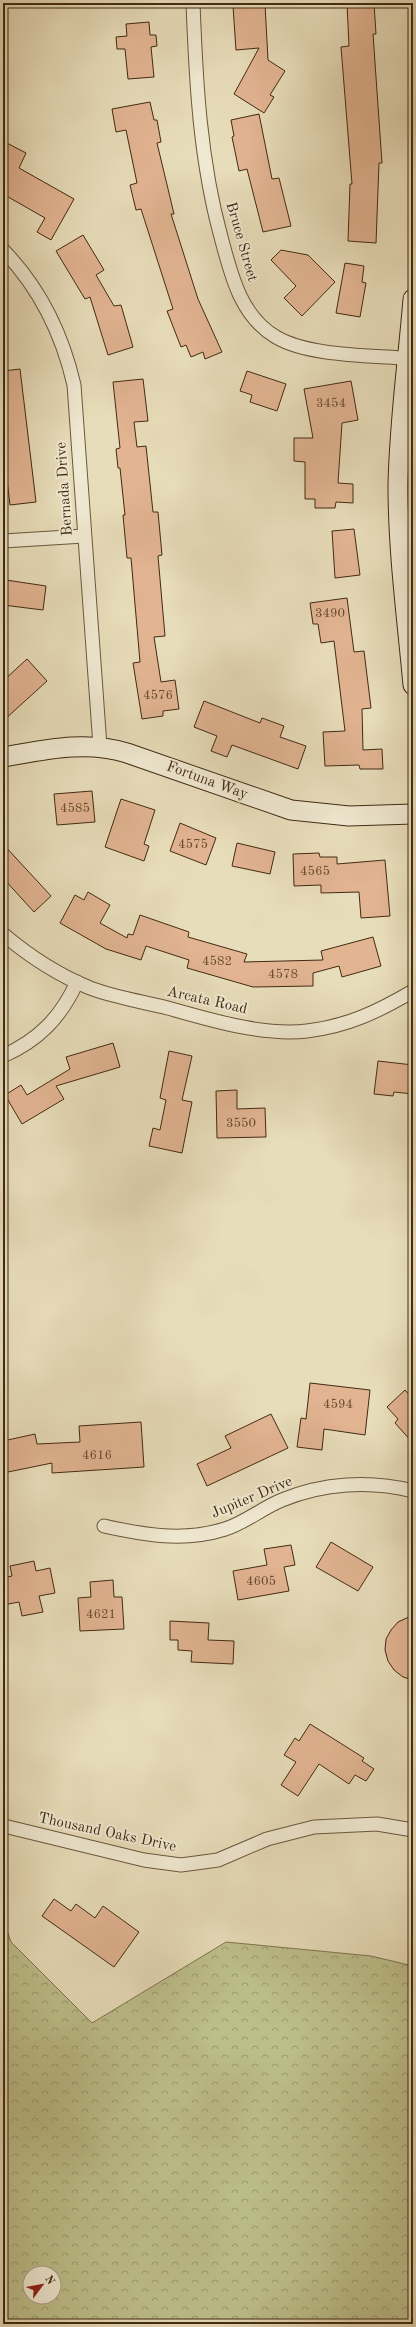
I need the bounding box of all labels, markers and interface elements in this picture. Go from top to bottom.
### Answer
street label: Bruce Street [223,201,259,283]
house number: 3454 [316,397,346,410]
street label: Bernada Drive [54,441,76,537]
house number: 3490 [315,607,345,620]
house number: 4576 [143,689,173,702]
street label: Fortuna Way [164,759,250,803]
house number: 4585 [60,802,90,815]
house number: 4575 [178,838,208,851]
house number: 4565 [300,865,330,878]
house number: 4582 [202,955,232,968]
house number: 4578 [268,968,298,981]
street label: Arcata Road [165,984,249,1018]
house number: 3550 [226,1117,256,1130]
house number: 4594 [323,1398,353,1411]
house number: 4616 [82,1449,112,1462]
street label: Jupiter Drive [209,1474,295,1522]
house number: 4605 [246,1575,276,1588]
house number: 4621 [86,1608,116,1621]
street label: Thousand Oaks Drive [37,1811,178,1855]
north arrow [22,2265,62,2305]
text: N [42,2274,56,2287]

